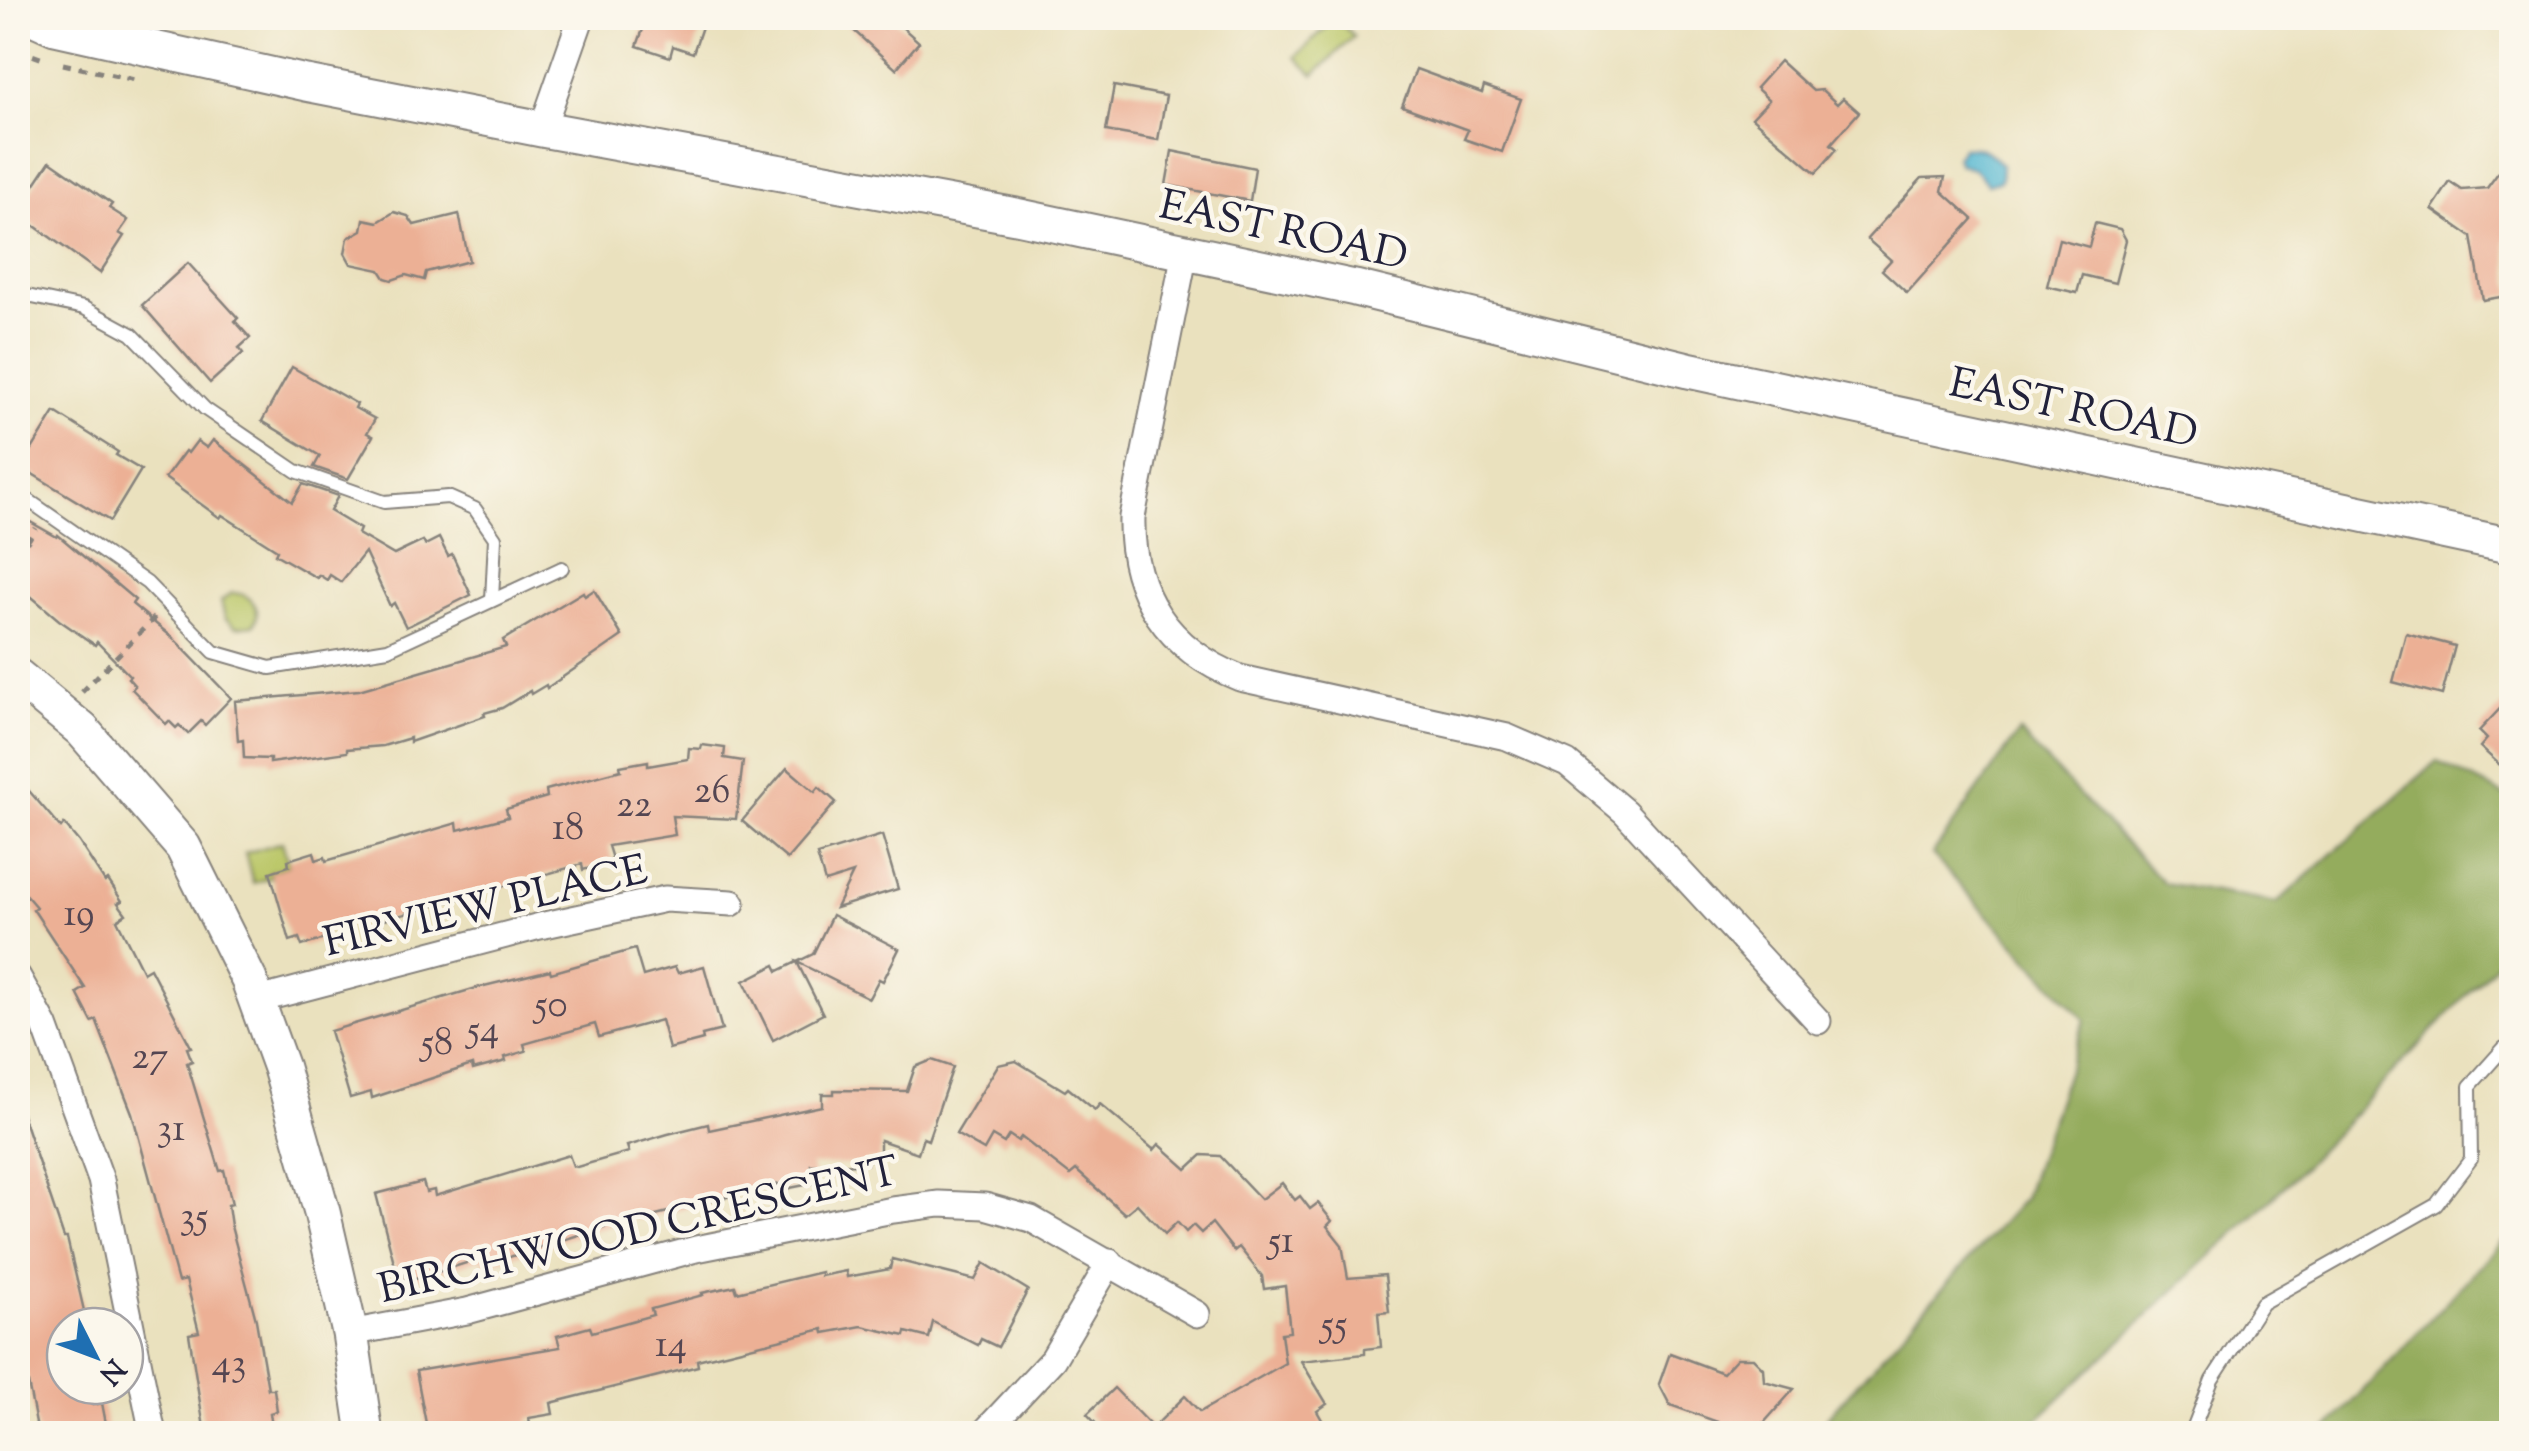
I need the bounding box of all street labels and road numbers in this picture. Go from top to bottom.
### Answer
street label: EAST ROAD [1153,177,1413,288]
street label: EAST ROAD [1943,355,2203,466]
street label: FIRVIEW PLACE [318,842,654,975]
street label: BIRCHWOOD CRESCENT [373,1144,905,1322]

